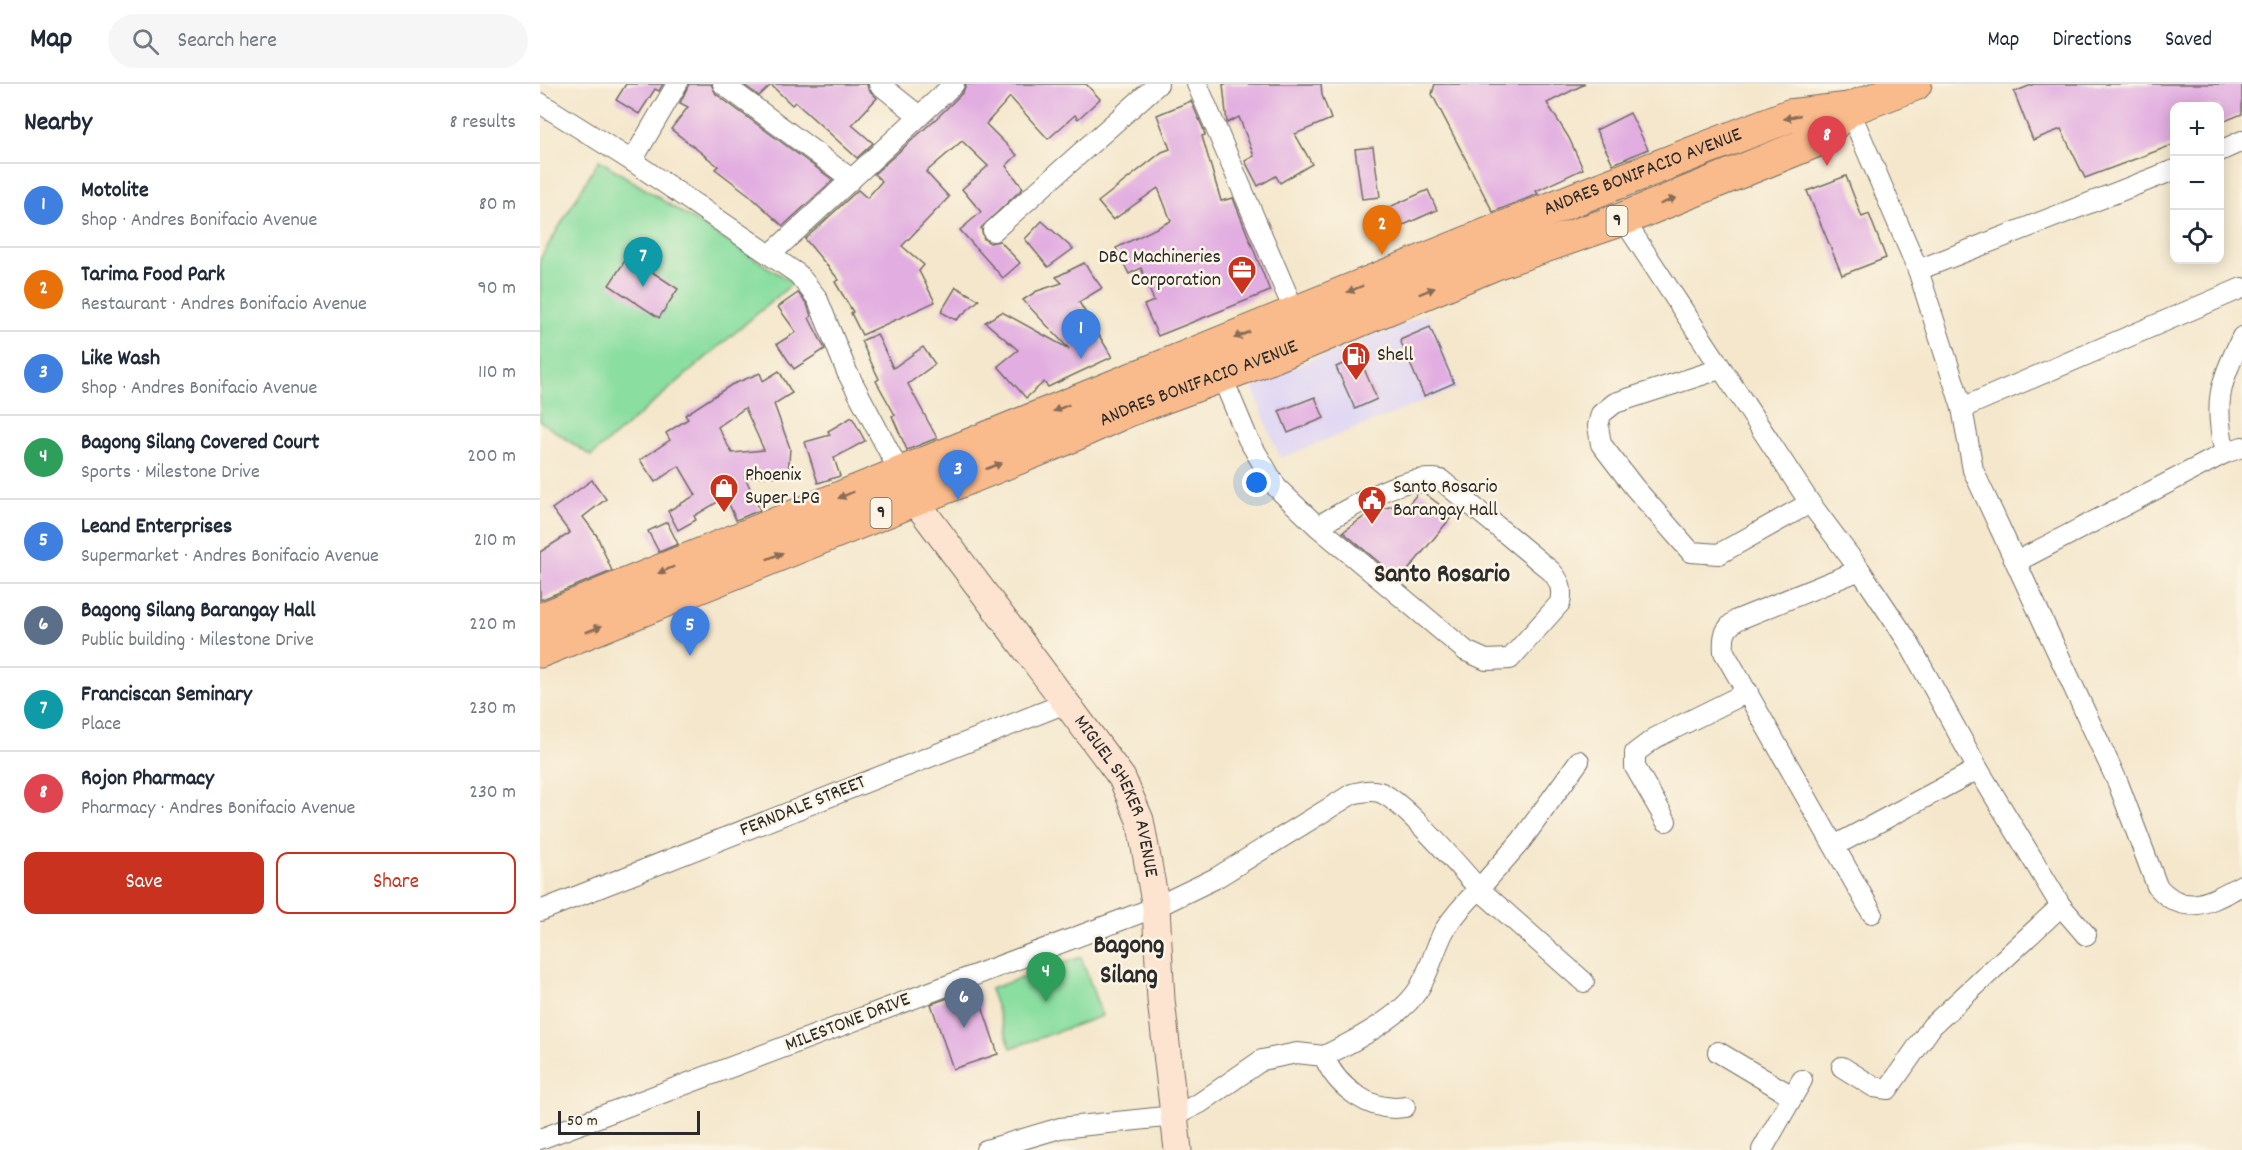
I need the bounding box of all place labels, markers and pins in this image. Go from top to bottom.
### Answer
pin: 8 [1808,116,1846,166]
pin: 2 [1362,206,1402,255]
pin: 7 [624,238,662,287]
place label: DBC Machineries Corporation [1098,244,1221,295]
office icon: DBC Machineries Corporation [1226,254,1258,296]
pin: 1 [1062,310,1100,359]
fuel station icon: Shell [1340,340,1372,382]
place label: Shell [1377,342,1414,370]
pin: 3 [938,450,978,500]
place label: Phoenix Super LPG [745,462,820,513]
shop icon: Phoenix Super LPG [708,472,740,514]
place label: Santo Rosario Barangay Hall [1393,474,1498,525]
public building icon: Santo Rosario Barangay Hall [1356,484,1388,526]
pin: 5 [670,606,710,656]
pin: 4 [1026,952,1066,1002]
pin: 6 [944,978,984,1028]

